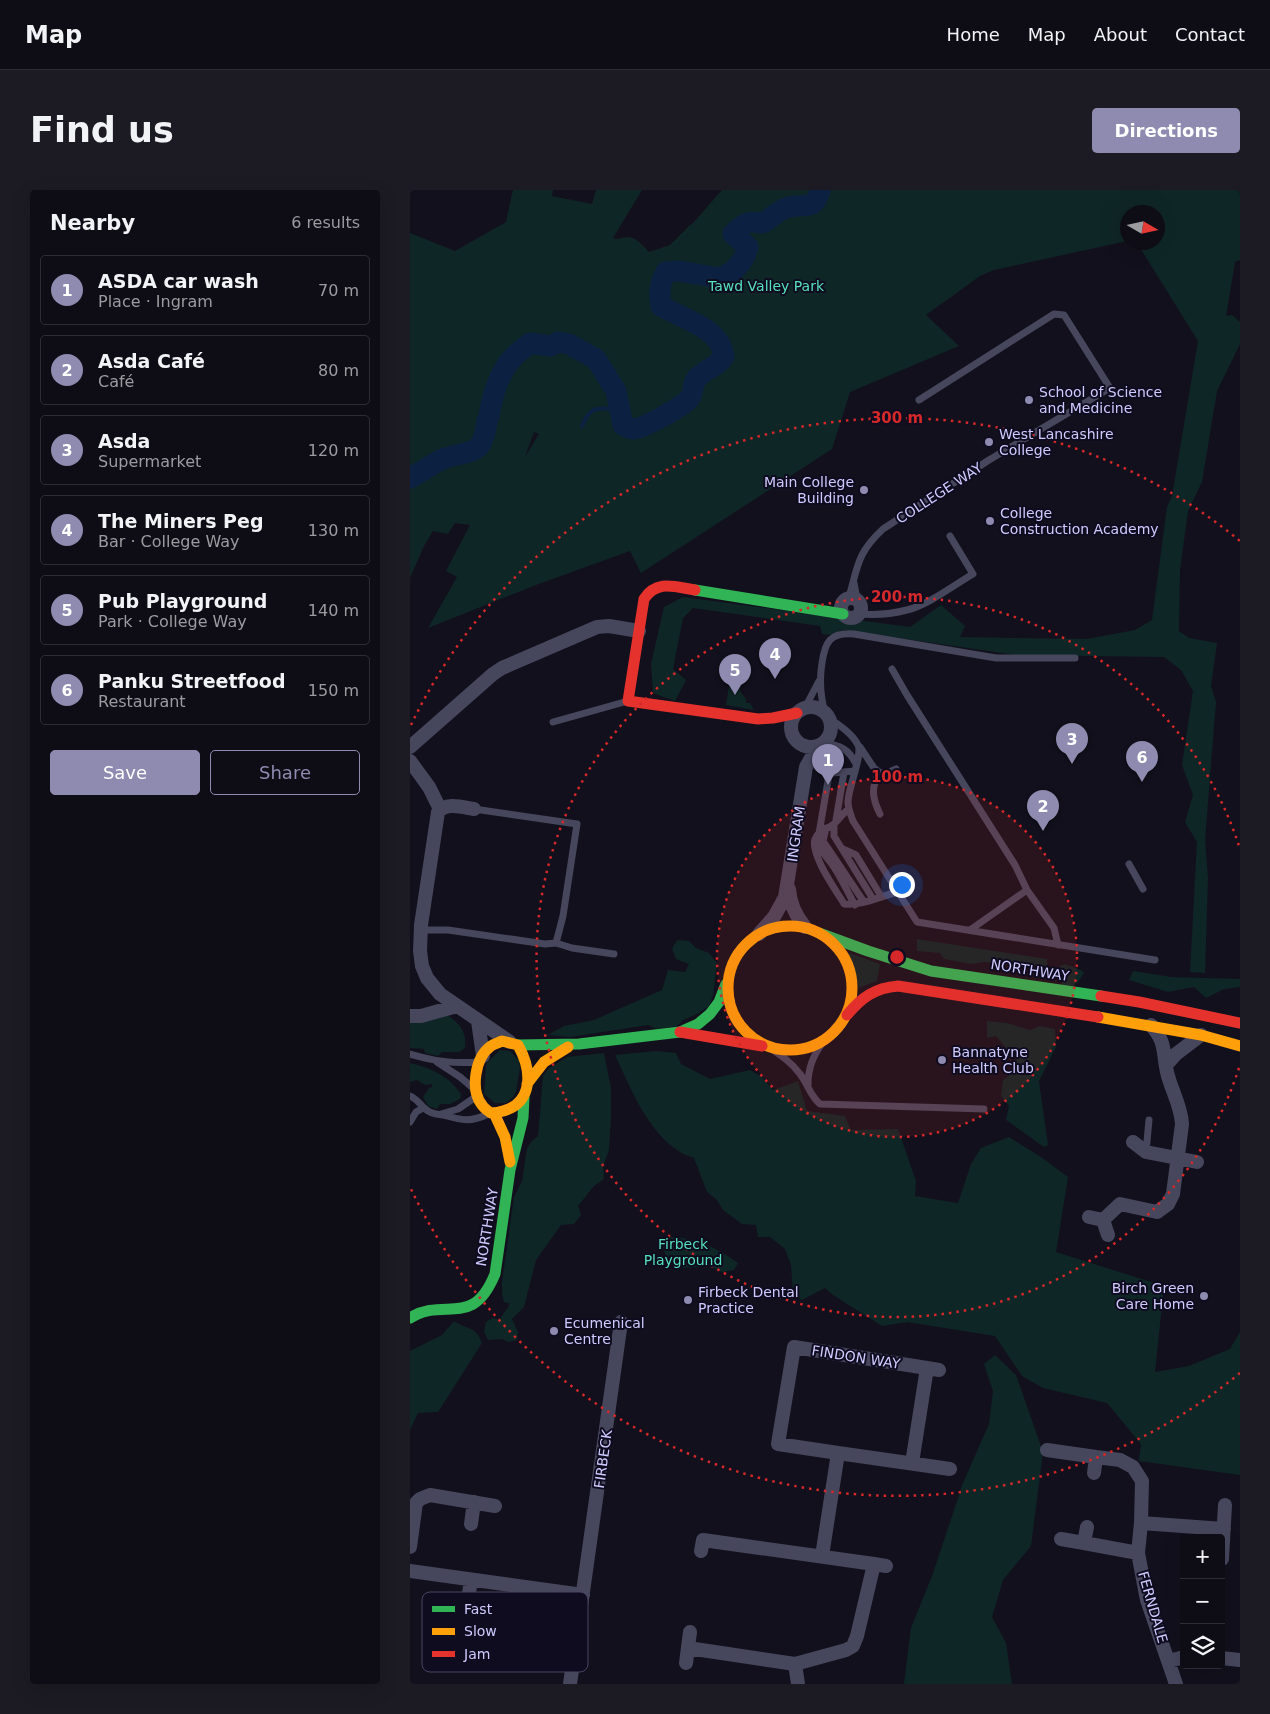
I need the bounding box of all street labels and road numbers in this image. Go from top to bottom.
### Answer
street label: COLLEGE WAY [893,459,985,527]
street label: INGRAM [784,805,808,863]
street label: NORTHWAY [990,956,1071,984]
street label: NORTHWAY [473,1186,501,1267]
street label: FINDON WAY [811,1342,902,1372]
street label: FIRBECK [591,1428,615,1489]
street label: FERNDALE [1135,1569,1171,1645]

